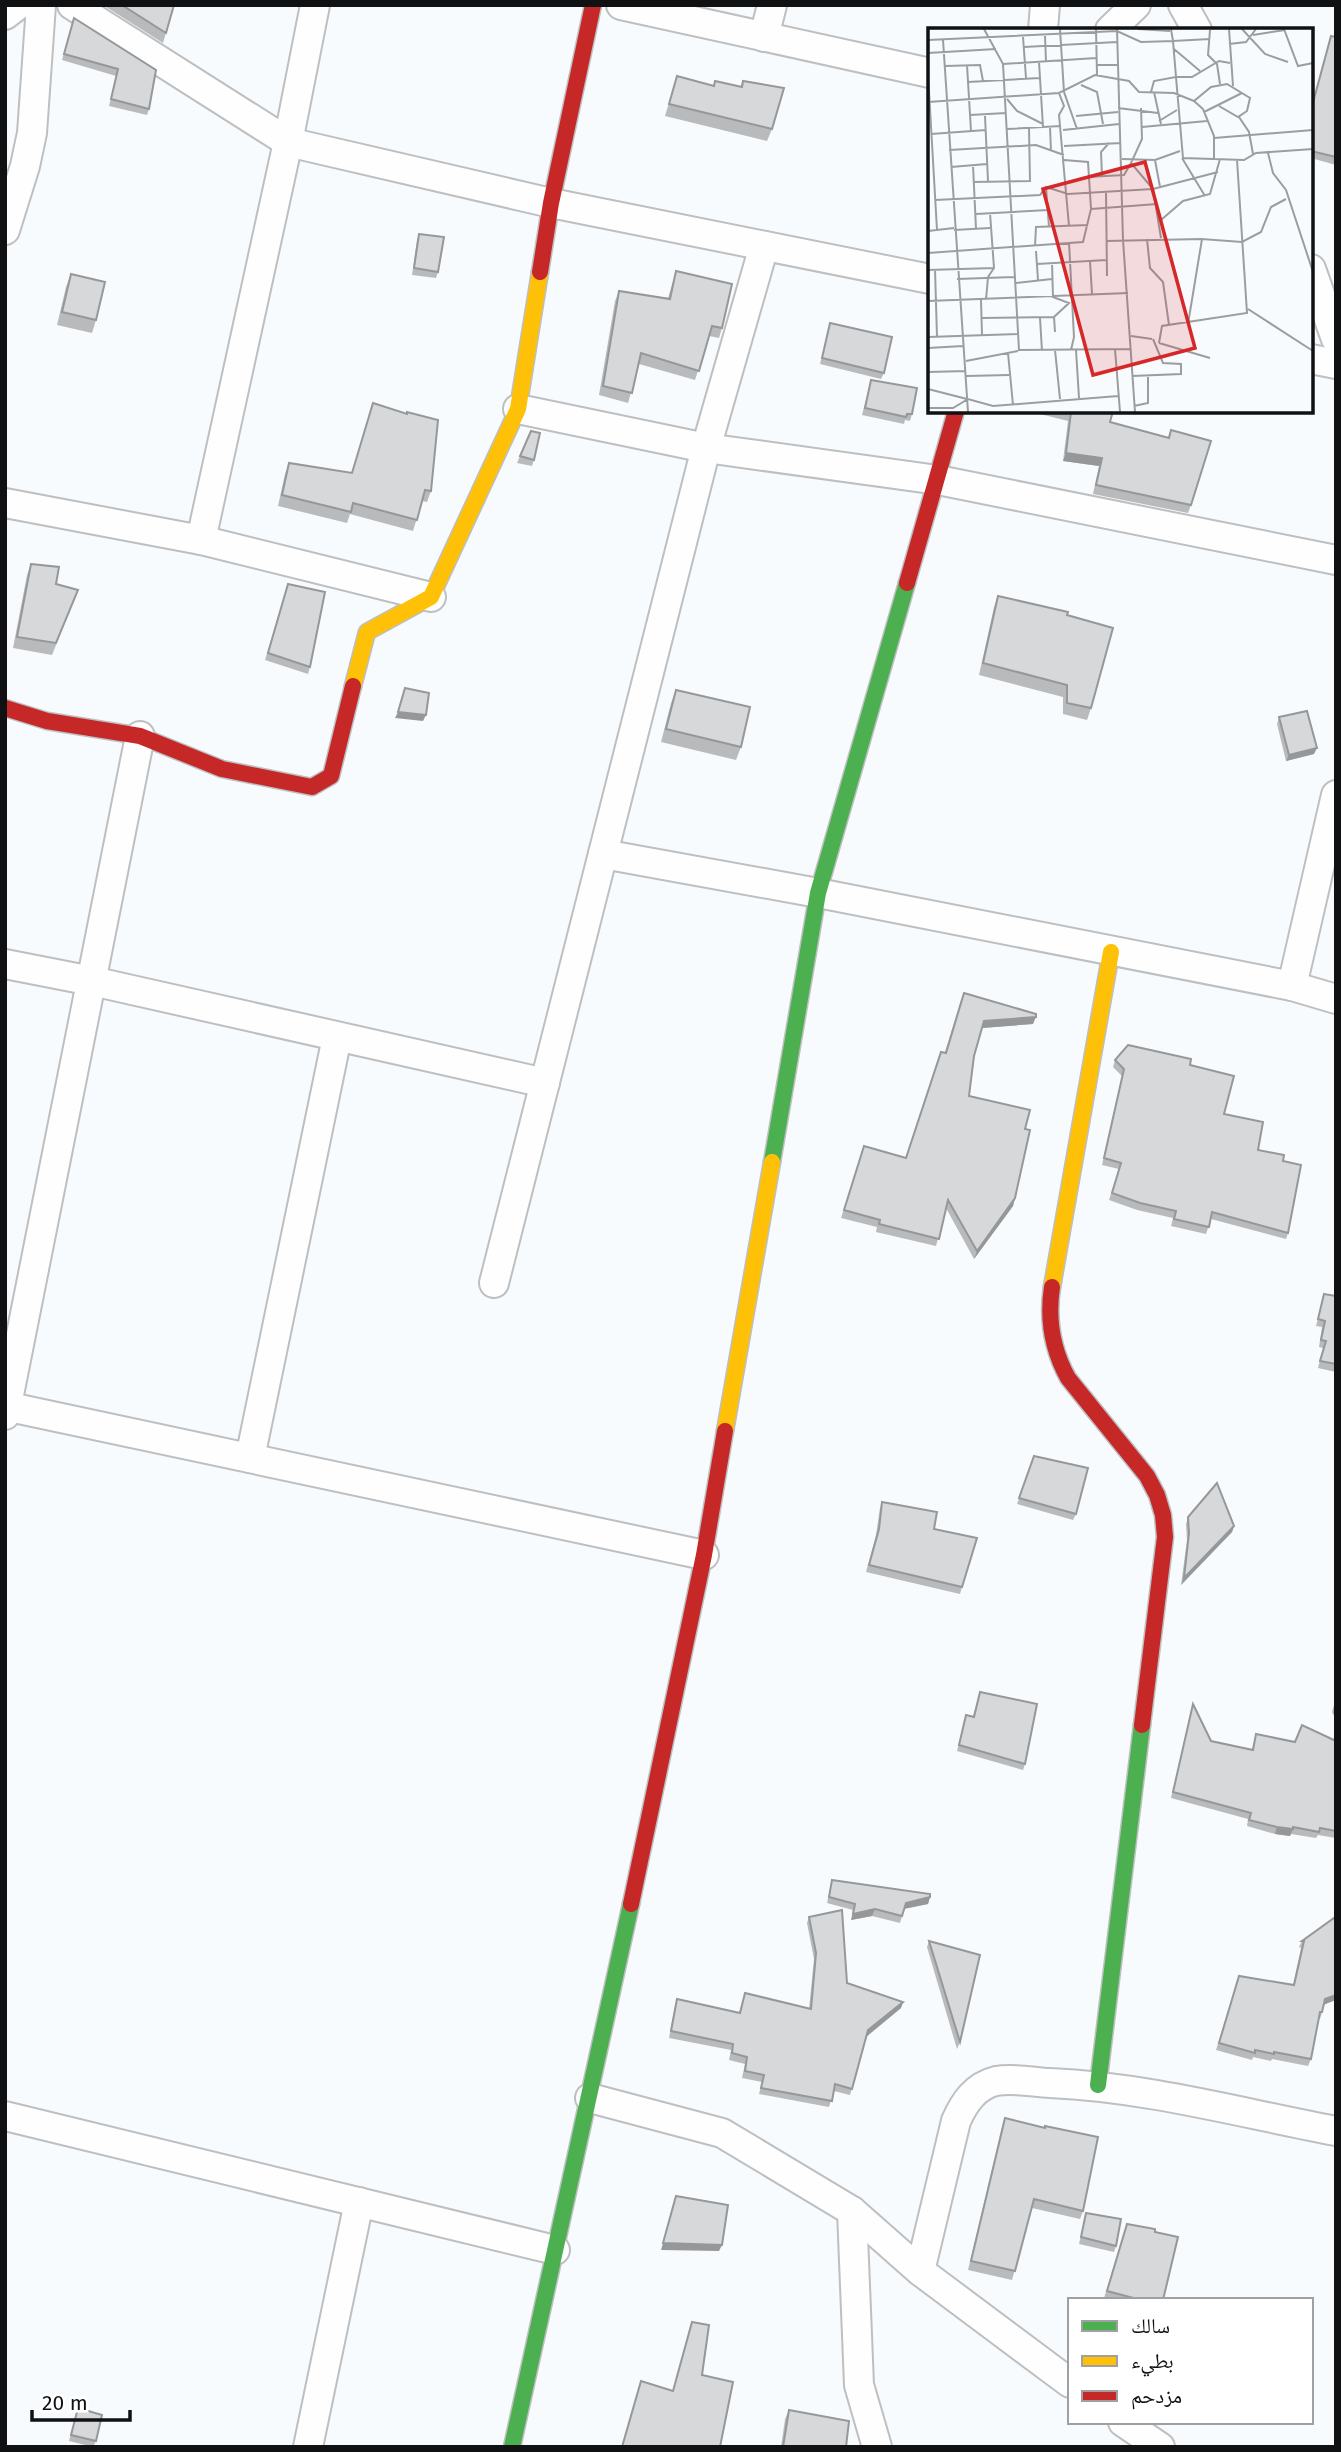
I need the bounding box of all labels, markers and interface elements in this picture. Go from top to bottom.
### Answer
inset map [928,28,1313,413]
legend [1068,2298,1313,2424]
text: سالك [1131,2313,1170,2339]
text: بطيء [1131,2348,1174,2377]
scale bar [32,2378,130,2422]
text: مزدحم [1131,2383,1182,2410]
text: 20 m [42,2390,88,2416]

